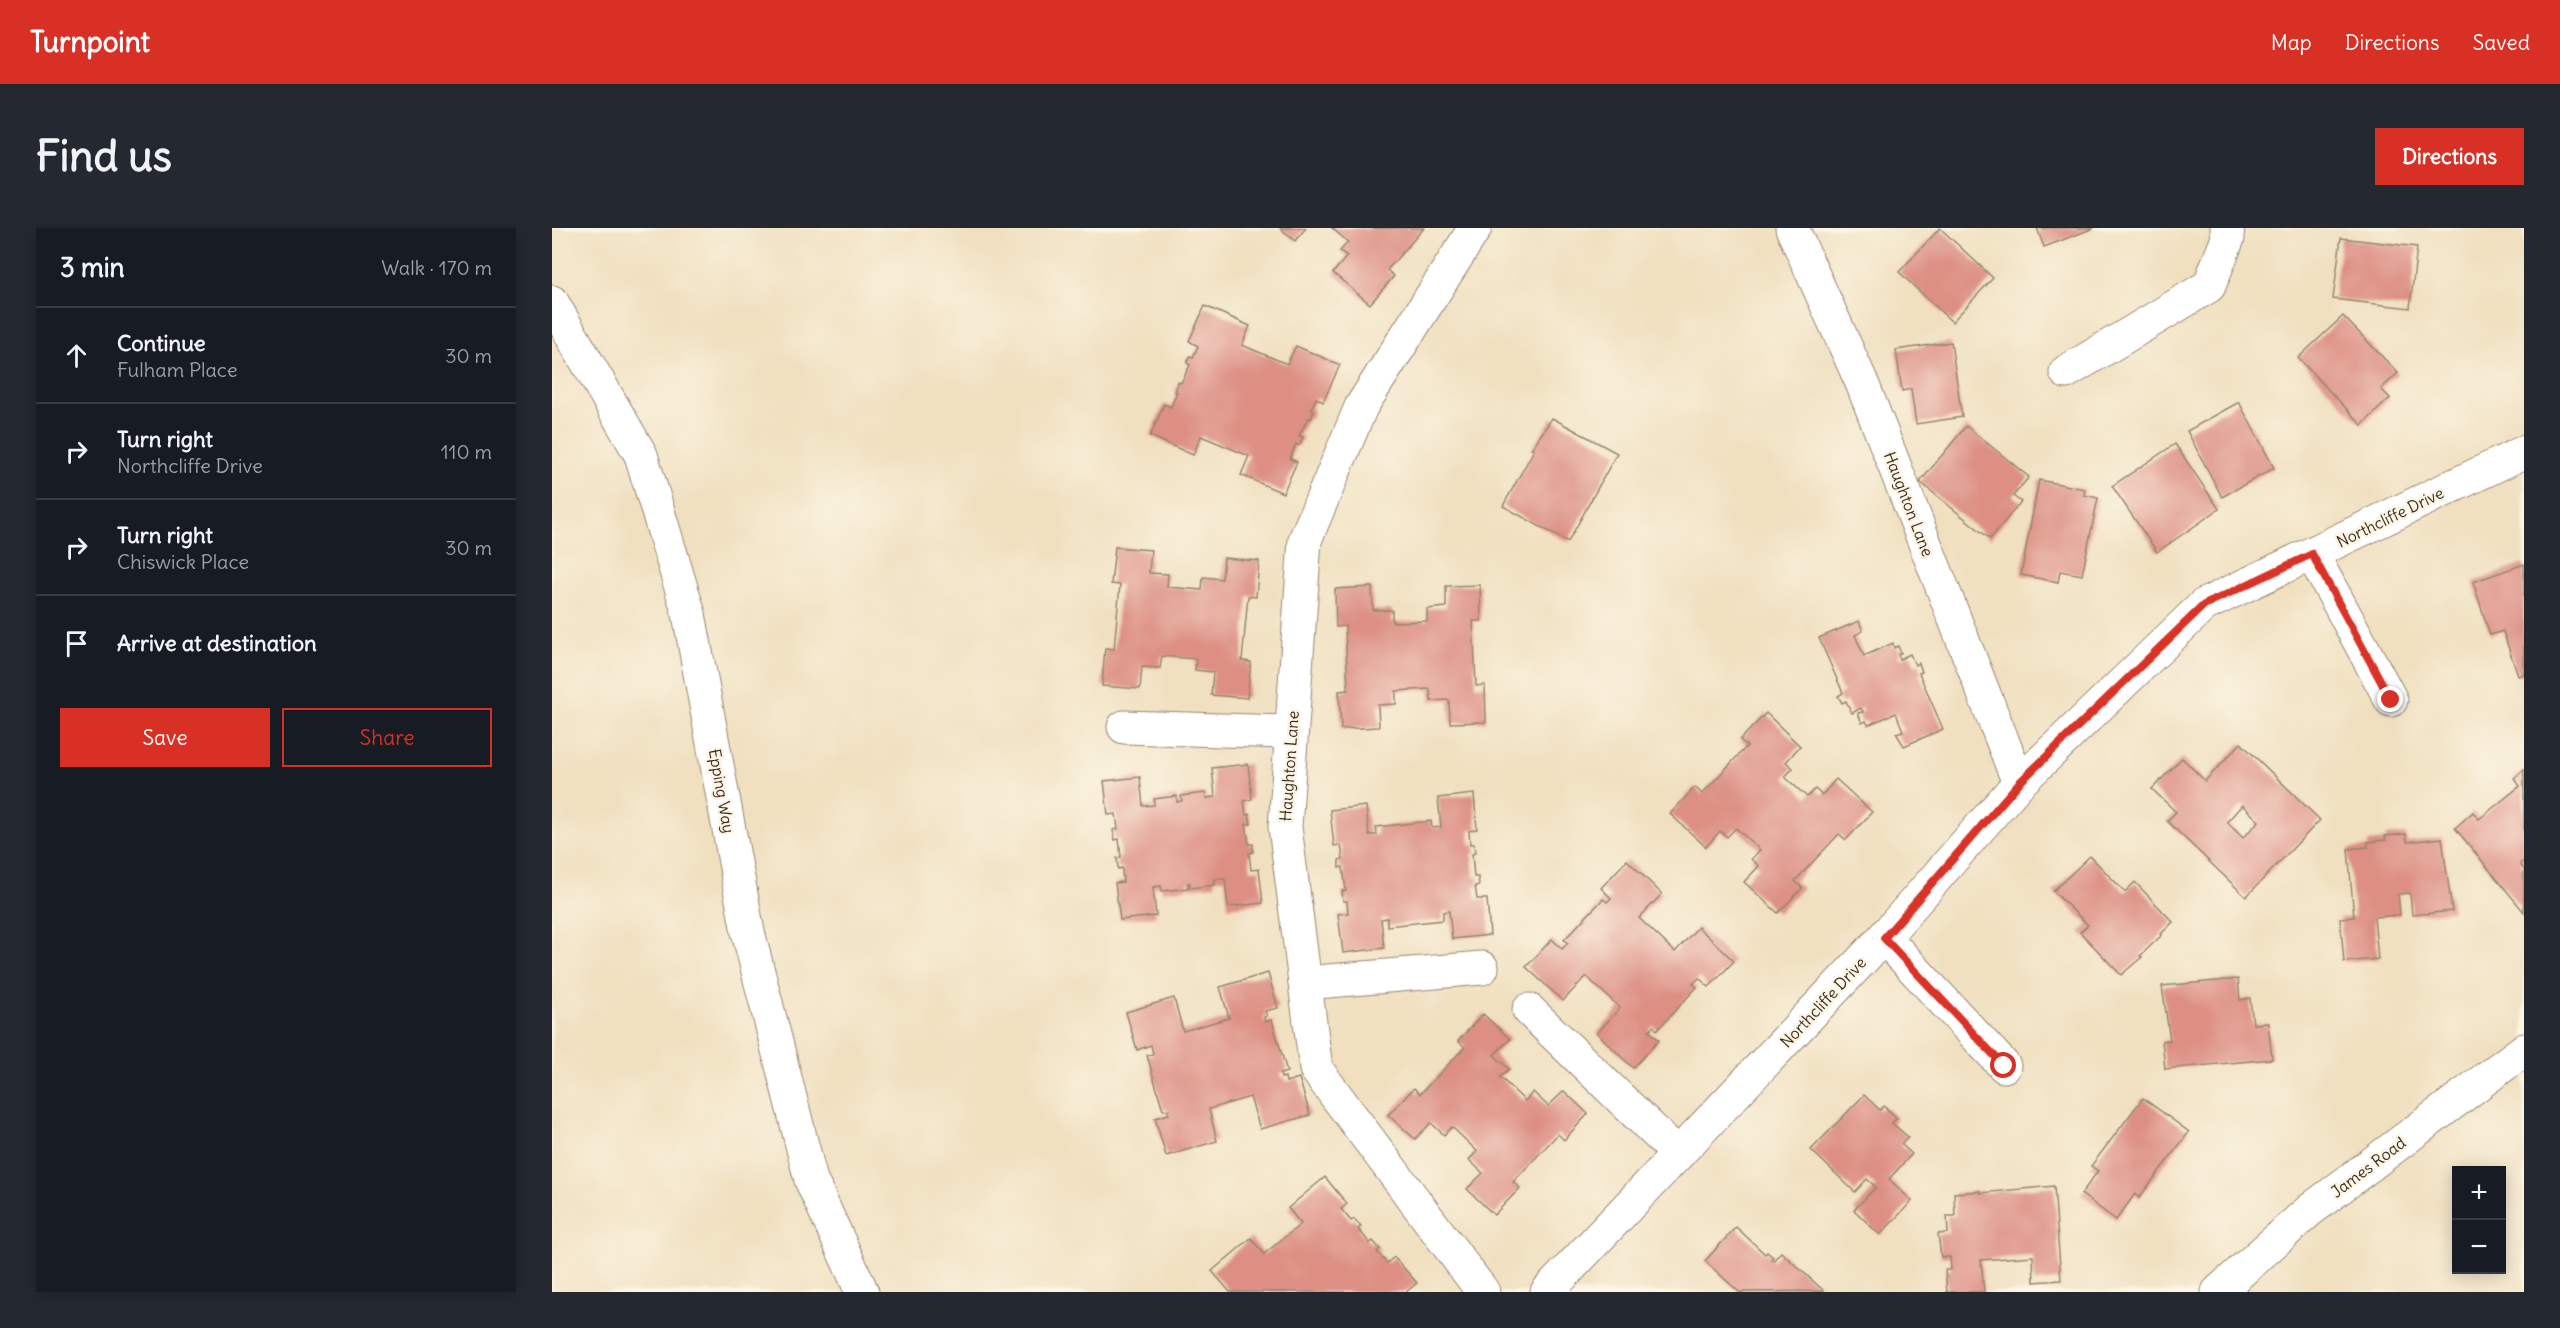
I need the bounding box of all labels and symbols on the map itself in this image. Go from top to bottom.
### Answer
street label: Haughton Lane [1880,449,1938,559]
street label: Northcliffe Drive [2333,482,2447,552]
route end [2377,686,2403,712]
street label: Haughton Lane [1275,710,1303,822]
street label: Epping Way [705,747,739,835]
street label: Northcliffe Drive [1776,952,1870,1052]
route start [1990,1052,2016,1078]
street label: James Road [2327,1132,2409,1202]

